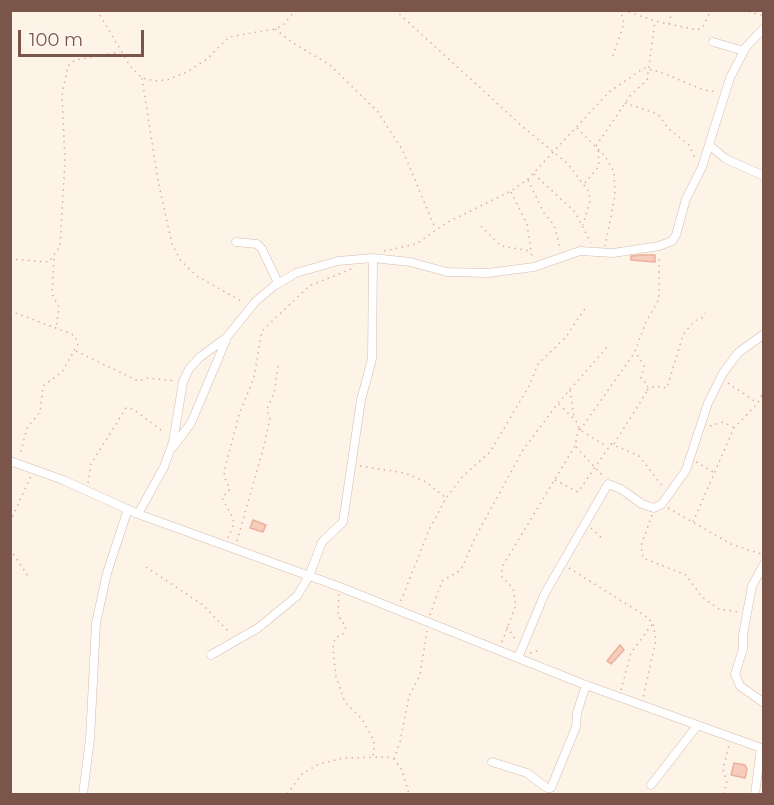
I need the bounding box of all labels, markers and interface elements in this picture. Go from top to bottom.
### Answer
scale bar [21,18,147,56]
text: 100 m [29,29,83,51]

